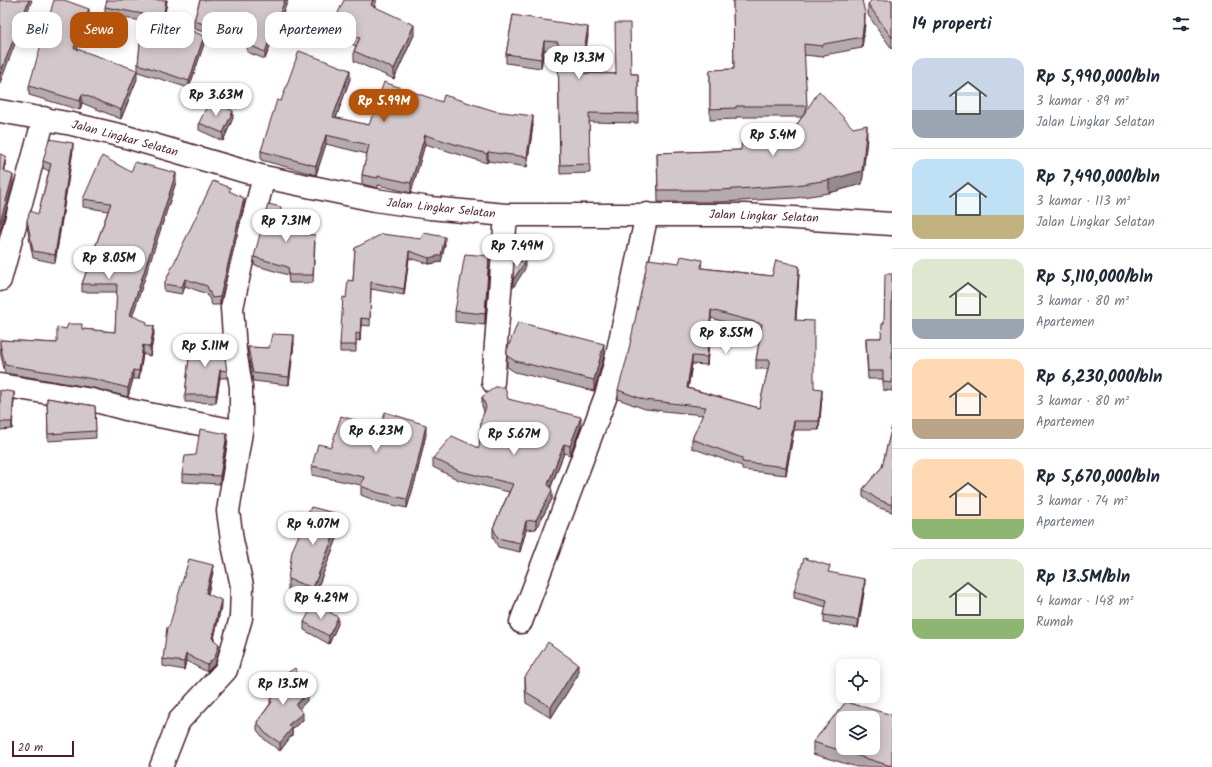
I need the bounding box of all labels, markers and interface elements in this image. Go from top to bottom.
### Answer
text: 14 properti [912,11,992,38]
chip: Beli [12,12,62,48]
chip: Sewa [70,12,128,48]
chip: Filter [136,12,194,48]
chip: Baru [202,12,257,48]
chip: Apartemen [265,12,356,48]
icon: filters [1170,13,1192,35]
pin: Rp 13.3M [538,46,620,80]
text: Rp 13.3M [554,48,604,69]
text: Rp 5,990,000/bln [1036,64,1160,91]
icon: home [944,74,992,122]
pin: Rp 3.63M [175,83,257,117]
text: Rp 3.63M [189,85,243,106]
pin: Rp 5.99M [343,89,425,123]
text: Rp 5.99M [358,91,410,112]
text: 3 kamar · 89 m² [1036,91,1129,112]
text: Jalan Lingkar Selatan [1036,112,1155,133]
street label: Jalan Lingkar Selatan [69,115,180,162]
pin: Rp 5.4M [736,123,810,157]
text: Rp 5.4M [750,125,796,146]
text: Rp 7,490,000/bln [1036,164,1160,191]
icon: home [944,175,992,223]
text: 3 kamar · 113 m² [1036,191,1130,212]
street label: Jalan Lingkar Selatan [385,193,496,224]
street label: Jalan Lingkar Selatan [709,205,819,228]
pin: Rp 7.31M [245,209,327,243]
text: Rp 7.31M [261,211,311,232]
text: Jalan Lingkar Selatan [1036,212,1155,233]
pin: Rp 7.49M [476,234,558,268]
text: Rp 7.49M [491,236,543,257]
pin: Rp 8.05M [68,246,150,280]
text: Rp 8.05M [82,248,136,269]
text: Rp 5,110,000/bln [1036,264,1153,291]
icon: home [944,275,992,323]
text: 3 kamar · 80 m² [1036,291,1129,312]
text: Apartemen [1036,312,1095,333]
pin: Rp 8.55M [685,321,767,355]
text: Rp 8.55M [699,323,753,344]
pin: Rp 5.11M [164,334,246,368]
text: Rp 5.11M [181,336,229,357]
text: Rp 6,230,000/bln [1036,364,1163,391]
icon: home [944,375,992,423]
text: 3 kamar · 80 m² [1036,391,1129,412]
text: Apartemen [1036,412,1095,433]
pin: Rp 6.23M [335,419,417,453]
text: Rp 6.23M [349,421,403,442]
pin: Rp 5.67M [473,422,555,456]
text: Rp 5.67M [488,424,540,445]
text: Rp 5,670,000/bln [1036,464,1160,491]
icon: home [944,475,992,523]
text: 3 kamar · 74 m² [1036,491,1128,512]
pin: Rp 4.07M [272,512,354,546]
text: Apartemen [1036,512,1095,533]
text: Rp 4.07M [287,514,339,535]
text: Rp 13.5M/bln [1036,564,1130,591]
icon: home [944,575,992,623]
pin: Rp 4.29M [280,586,362,620]
text: Rp 4.29M [294,588,348,609]
text: 4 kamar · 148 m² [1036,591,1133,612]
text: Rumah [1036,612,1073,633]
map controls [836,659,880,755]
button: locate [836,659,880,703]
pin: Rp 13.5M [242,672,324,706]
text: Rp 13.5M [258,674,308,695]
button: layers [836,711,880,755]
scale bar [12,739,74,758]
text: 20 m [18,739,43,757]

